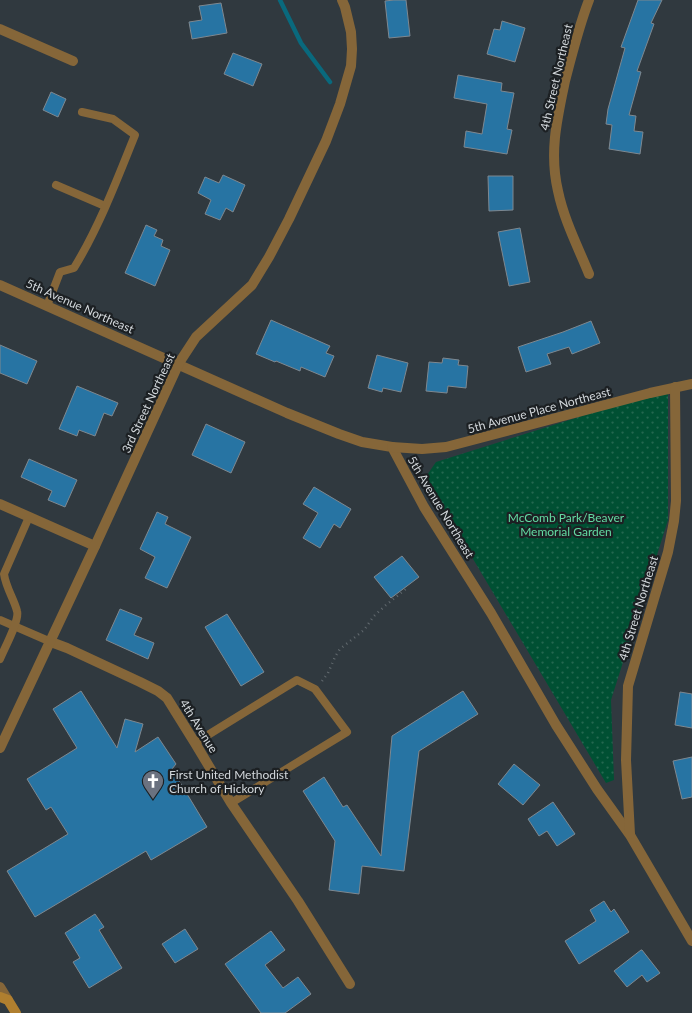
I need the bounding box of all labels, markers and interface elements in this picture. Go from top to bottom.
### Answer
street label: 4th Street Northeast [536,22,576,132]
street label: 5th Avenue Northeast [24,275,137,337]
street label: 3rd Street Northeast [118,350,178,455]
street label: 5th Avenue Place Northeast [466,384,613,436]
street label: 5th Avenue Northeast [405,453,478,561]
park label: McComb Park/Beaver Memorial Garden [508,510,625,539]
street label: 4th Street Northeast [615,553,661,662]
street label: 4th Avenue [177,696,221,756]
place label: First United Methodist Church of Hickory [169,767,289,796]
church icon: First United Methodist Church of Hickory [141,769,165,800]

